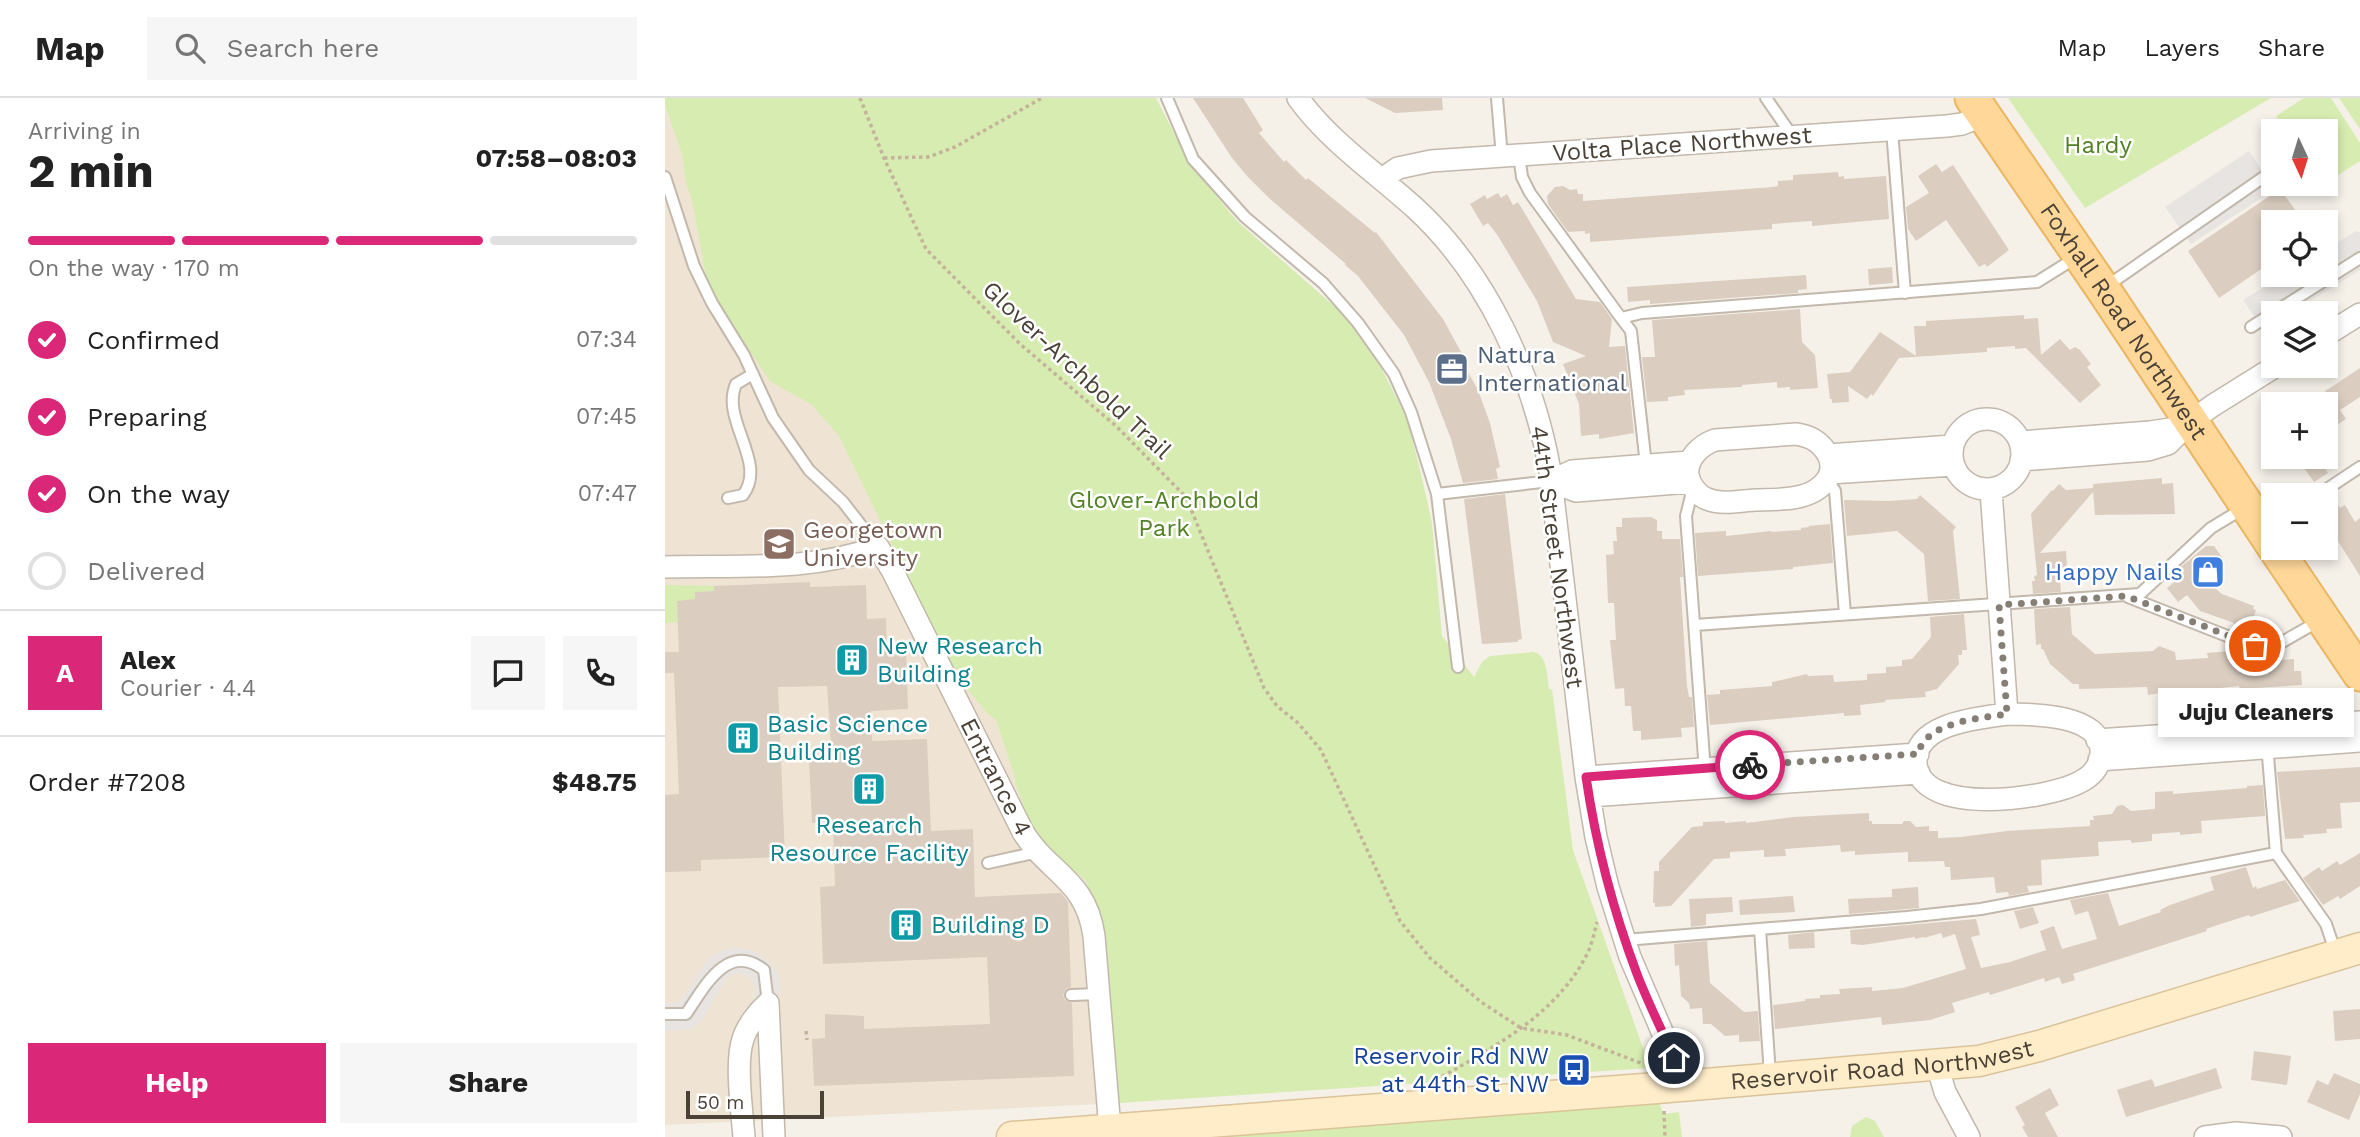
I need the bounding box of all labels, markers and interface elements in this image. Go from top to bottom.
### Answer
search box [147,17,637,80]
text: Map [35,29,105,68]
icon: search [171,29,209,67]
text: Search here [227,33,379,63]
text: Map [2058,34,2106,62]
text: Layers [2144,34,2220,62]
text: Share [2258,34,2325,62]
text: Arriving in [28,118,141,145]
north arrow [2261,119,2338,196]
map controls [2261,119,2338,560]
street label: Volta Place Northwest [1551,121,1813,167]
park label: Hardy [2064,131,2133,159]
text: 07:58–08:03 [475,143,637,173]
text: 2 min [28,144,154,198]
street label: Foxhall Road Northwest [2034,198,2213,445]
button: locate [2261,210,2338,287]
text: On the way · 170 m [28,255,240,282]
street label: Glover-Archbold Trail [977,275,1178,465]
button: layers [2261,301,2338,378]
icon: check [28,321,66,359]
text: Confirmed [87,325,220,355]
text: 07:34 [576,326,637,353]
place label: Natura International [1477,341,1628,397]
office icon: Natura International [1433,350,1471,388]
button: + [2261,392,2338,469]
icon: check [28,398,66,436]
text: Preparing [87,402,207,432]
text: 07:45 [576,403,637,430]
street label: 44th Street Northwest [1525,424,1589,690]
icon: check [28,475,66,513]
text: On the way [87,479,230,509]
text: 07:47 [578,480,637,507]
button: − [2261,483,2338,560]
park label: Glover-Archbold Park [1069,486,1259,542]
place label: Georgetown University [803,516,943,572]
school or university icon: Georgetown University [760,525,798,563]
shop icon: Happy Nails [2189,553,2227,591]
text: Delivered [87,556,206,586]
place label: Happy Nails [2045,558,2183,586]
pin [2225,616,2285,676]
icon: bag [2236,627,2274,665]
place label: New Research Building [877,632,1043,688]
button: chat [471,636,545,710]
button: phone [563,636,637,710]
building icon: New Research Building [833,641,871,679]
text: Alex [120,645,176,675]
text: A [56,658,74,688]
text: Courier · 4.4 [120,675,256,702]
callout: Juju Cleaners [2157,688,2353,737]
text: Juju Cleaners [2178,699,2334,726]
place label: Basic Science Building [767,710,928,766]
street label: Entrance 4 [954,714,1038,840]
building icon: Basic Science Building [724,719,762,757]
courier [1715,730,1785,800]
icon: bike [1731,746,1769,784]
text: Order #7208 [28,767,186,797]
text: $48.75 [552,767,637,797]
building icon: Research Resource Facility [850,770,888,808]
place label: Research Resource Facility [769,811,969,867]
building icon: Building D [887,906,925,944]
place label: Building D [931,911,1050,939]
pin [1644,1028,1704,1088]
street label: Reservoir Road Northwest [1729,1034,2036,1096]
icon: home [1655,1039,1693,1077]
place label: Reservoir Rd NW at 44th St NW [1353,1042,1549,1098]
button: Help [28,1043,326,1123]
button: Share [340,1043,637,1123]
bus stop icon: Reservoir Rd NW at 44th St NW [1555,1051,1593,1089]
scale bar [686,1088,824,1120]
text: 50 m [697,1091,744,1114]

